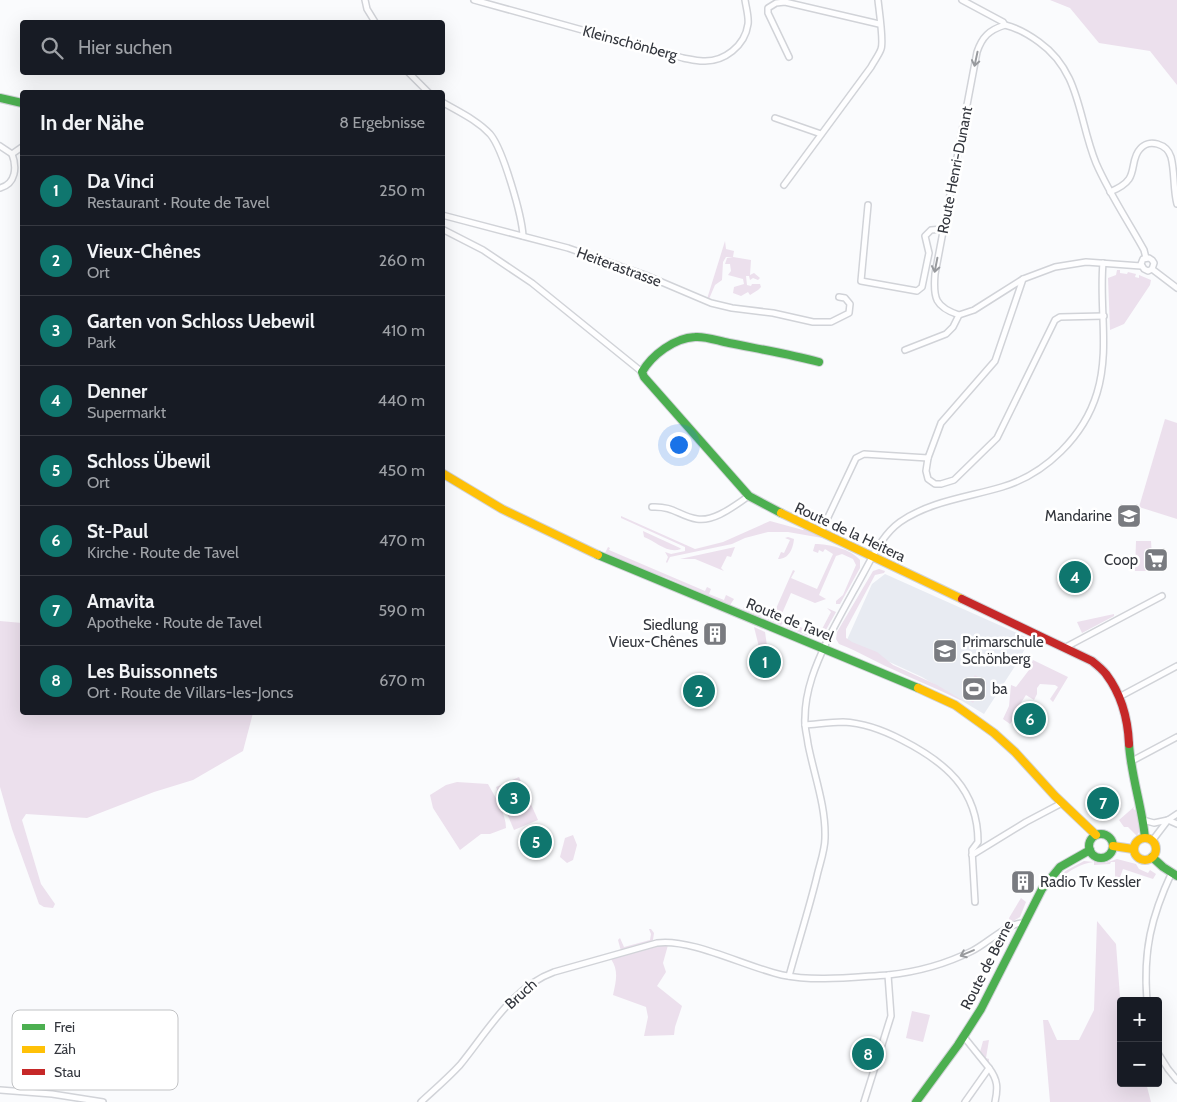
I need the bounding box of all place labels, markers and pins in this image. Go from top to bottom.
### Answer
school or university icon: Mandarine [1116,503,1142,529]
place label: Mandarine [1045,507,1112,525]
supermarket icon: Coop [1143,547,1169,573]
place label: Coop [1104,551,1138,569]
pin: 4 [1059,558,1091,596]
place label: Siedlung Vieux-Chênes [609,616,699,651]
building icon: Siedlung Vieux-Chênes [702,621,728,647]
place label: Primarschule Schönberg [962,633,1044,668]
school or university icon: Primarschule Schönberg [932,638,958,664]
pin: 1 [749,643,781,681]
pin: 2 [683,672,715,710]
sports icon: ba [961,676,987,702]
place label: ba [992,680,1008,698]
pin: 6 [1014,700,1046,738]
pin: 3 [498,779,530,817]
pin: 7 [1087,784,1119,822]
pin: 5 [520,823,552,861]
building icon: Radio Tv Kessler [1010,869,1036,895]
place label: Radio Tv Kessler [1040,873,1141,891]
pin: 8 [852,1035,884,1073]

